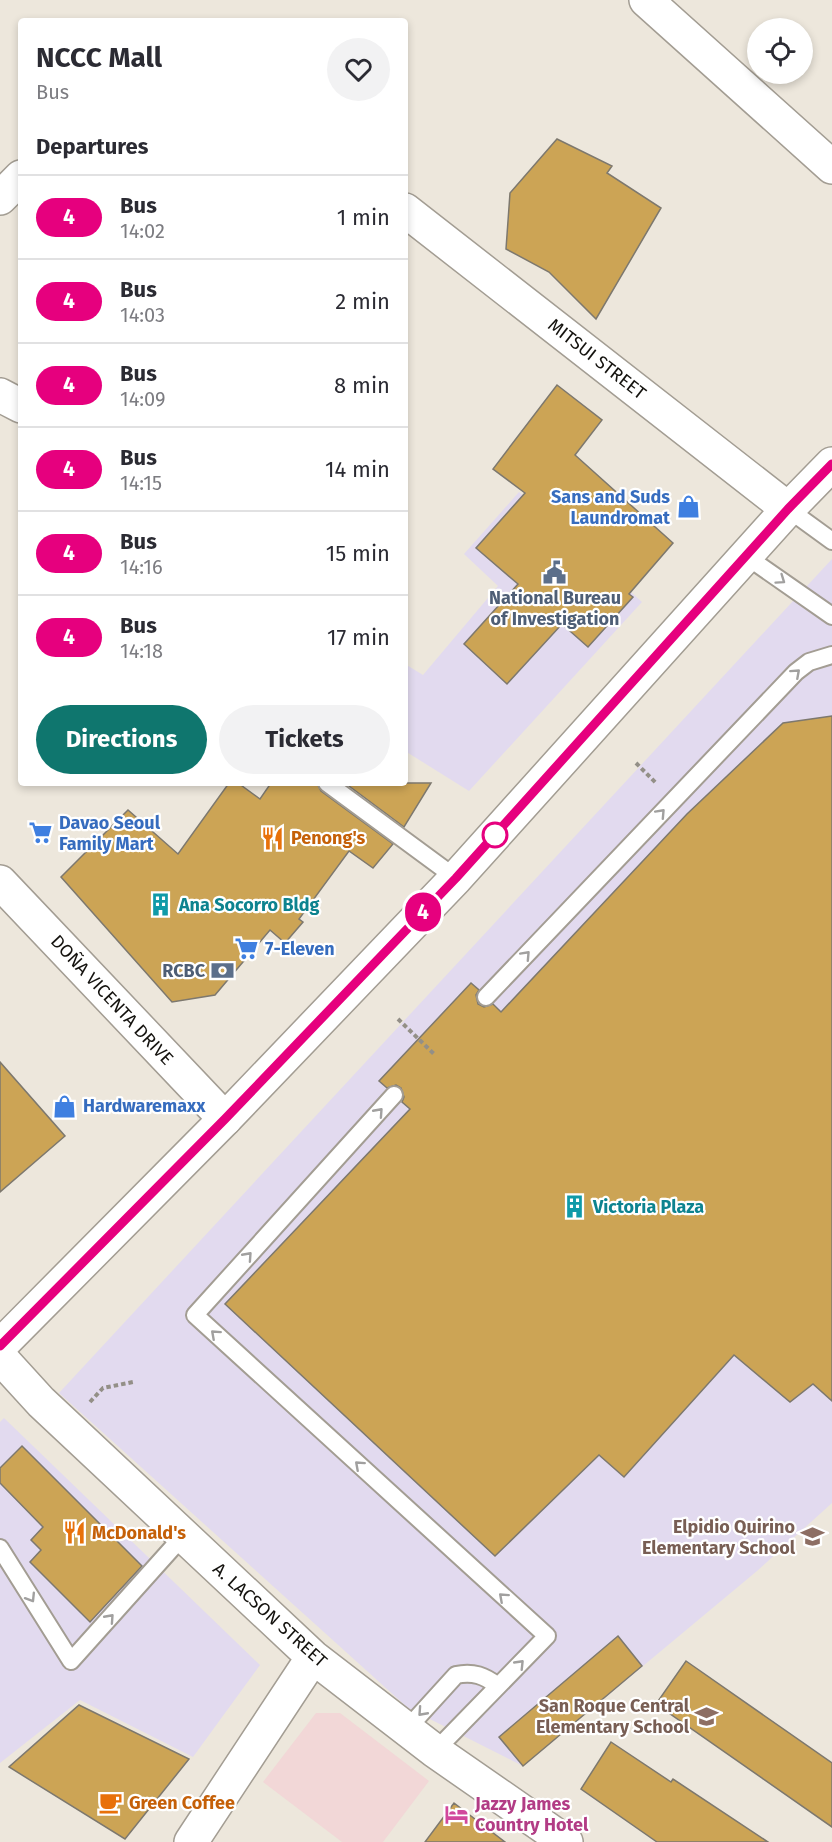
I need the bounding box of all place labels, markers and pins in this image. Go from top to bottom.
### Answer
place label: Sans and Suds Laundromat [551,486,671,529]
shop icon: Sans and Suds Laundromat [675,494,701,520]
public building icon: National Bureau of Investigation [542,559,568,585]
place label: National Bureau of Investigation [489,587,621,630]
place label: Davao Seoul Family Mart [59,812,161,855]
supermarket icon: Davao Seoul Family Mart [28,820,54,846]
unlabelled marker [482,822,508,848]
restaurant icon: Penong's [260,825,286,851]
place label: Penong's [291,827,366,849]
building icon: Ana Socorro Bldg [148,892,174,918]
place label: Ana Socorro Bldg [178,894,320,916]
supermarket icon: 7-Eleven [234,936,260,962]
place label: 7-Eleven [265,938,335,960]
bank icon: RCBC [210,958,236,984]
place label: RCBC [162,960,206,982]
shop icon: Hardwaremaxx [52,1093,78,1119]
place label: Hardwaremaxx [83,1095,206,1117]
building icon: Victoria Plaza [562,1194,588,1220]
place label: Victoria Plaza [592,1196,704,1218]
place label: Elpidio Quirino Elementary School [642,1516,796,1559]
restaurant icon: McDonald's [61,1520,87,1546]
place label: McDonald's [92,1522,186,1544]
school or university icon: Elpidio Quirino Elementary School [800,1524,826,1550]
place label: San Roque Central Elementary School [536,1695,690,1738]
school or university icon: San Roque Central Elementary School [694,1703,720,1729]
cafe icon: Green Coffee [98,1790,124,1816]
place label: Green Coffee [129,1792,235,1814]
place label: Jazzy James Country Hotel [474,1793,589,1836]
hotel icon: Jazzy James Country Hotel [444,1801,470,1827]

